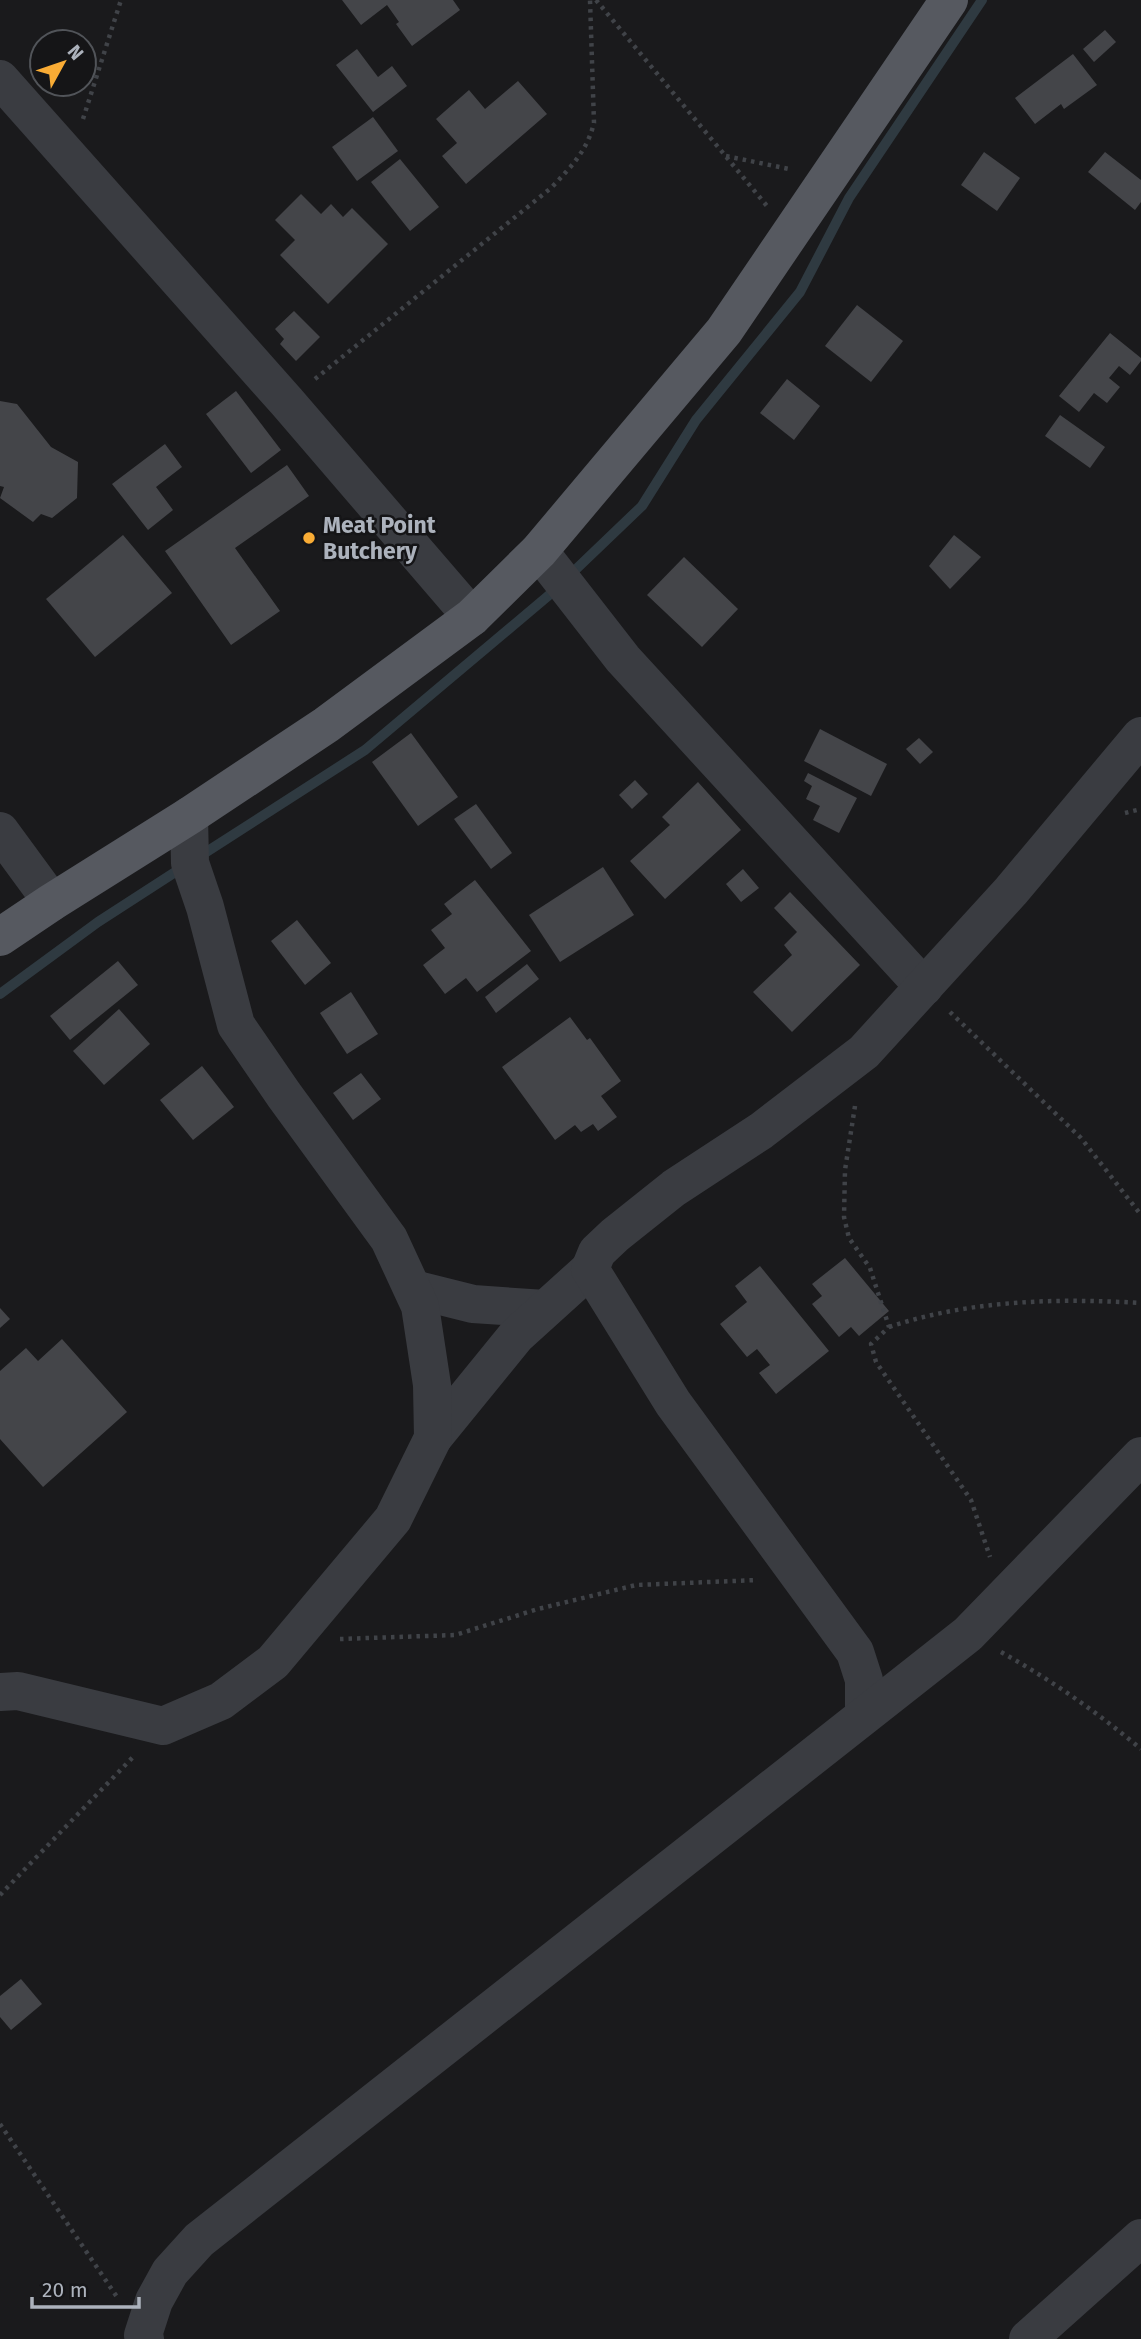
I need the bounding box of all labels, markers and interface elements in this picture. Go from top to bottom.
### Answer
north arrow [28,28,98,98]
text: N [63,40,89,65]
place label: Meat Point Butchery [323,511,437,565]
marker: Meat Point Butchery [301,530,317,546]
scale bar [32,2266,138,2310]
text: 20 m [42,2277,88,2303]

